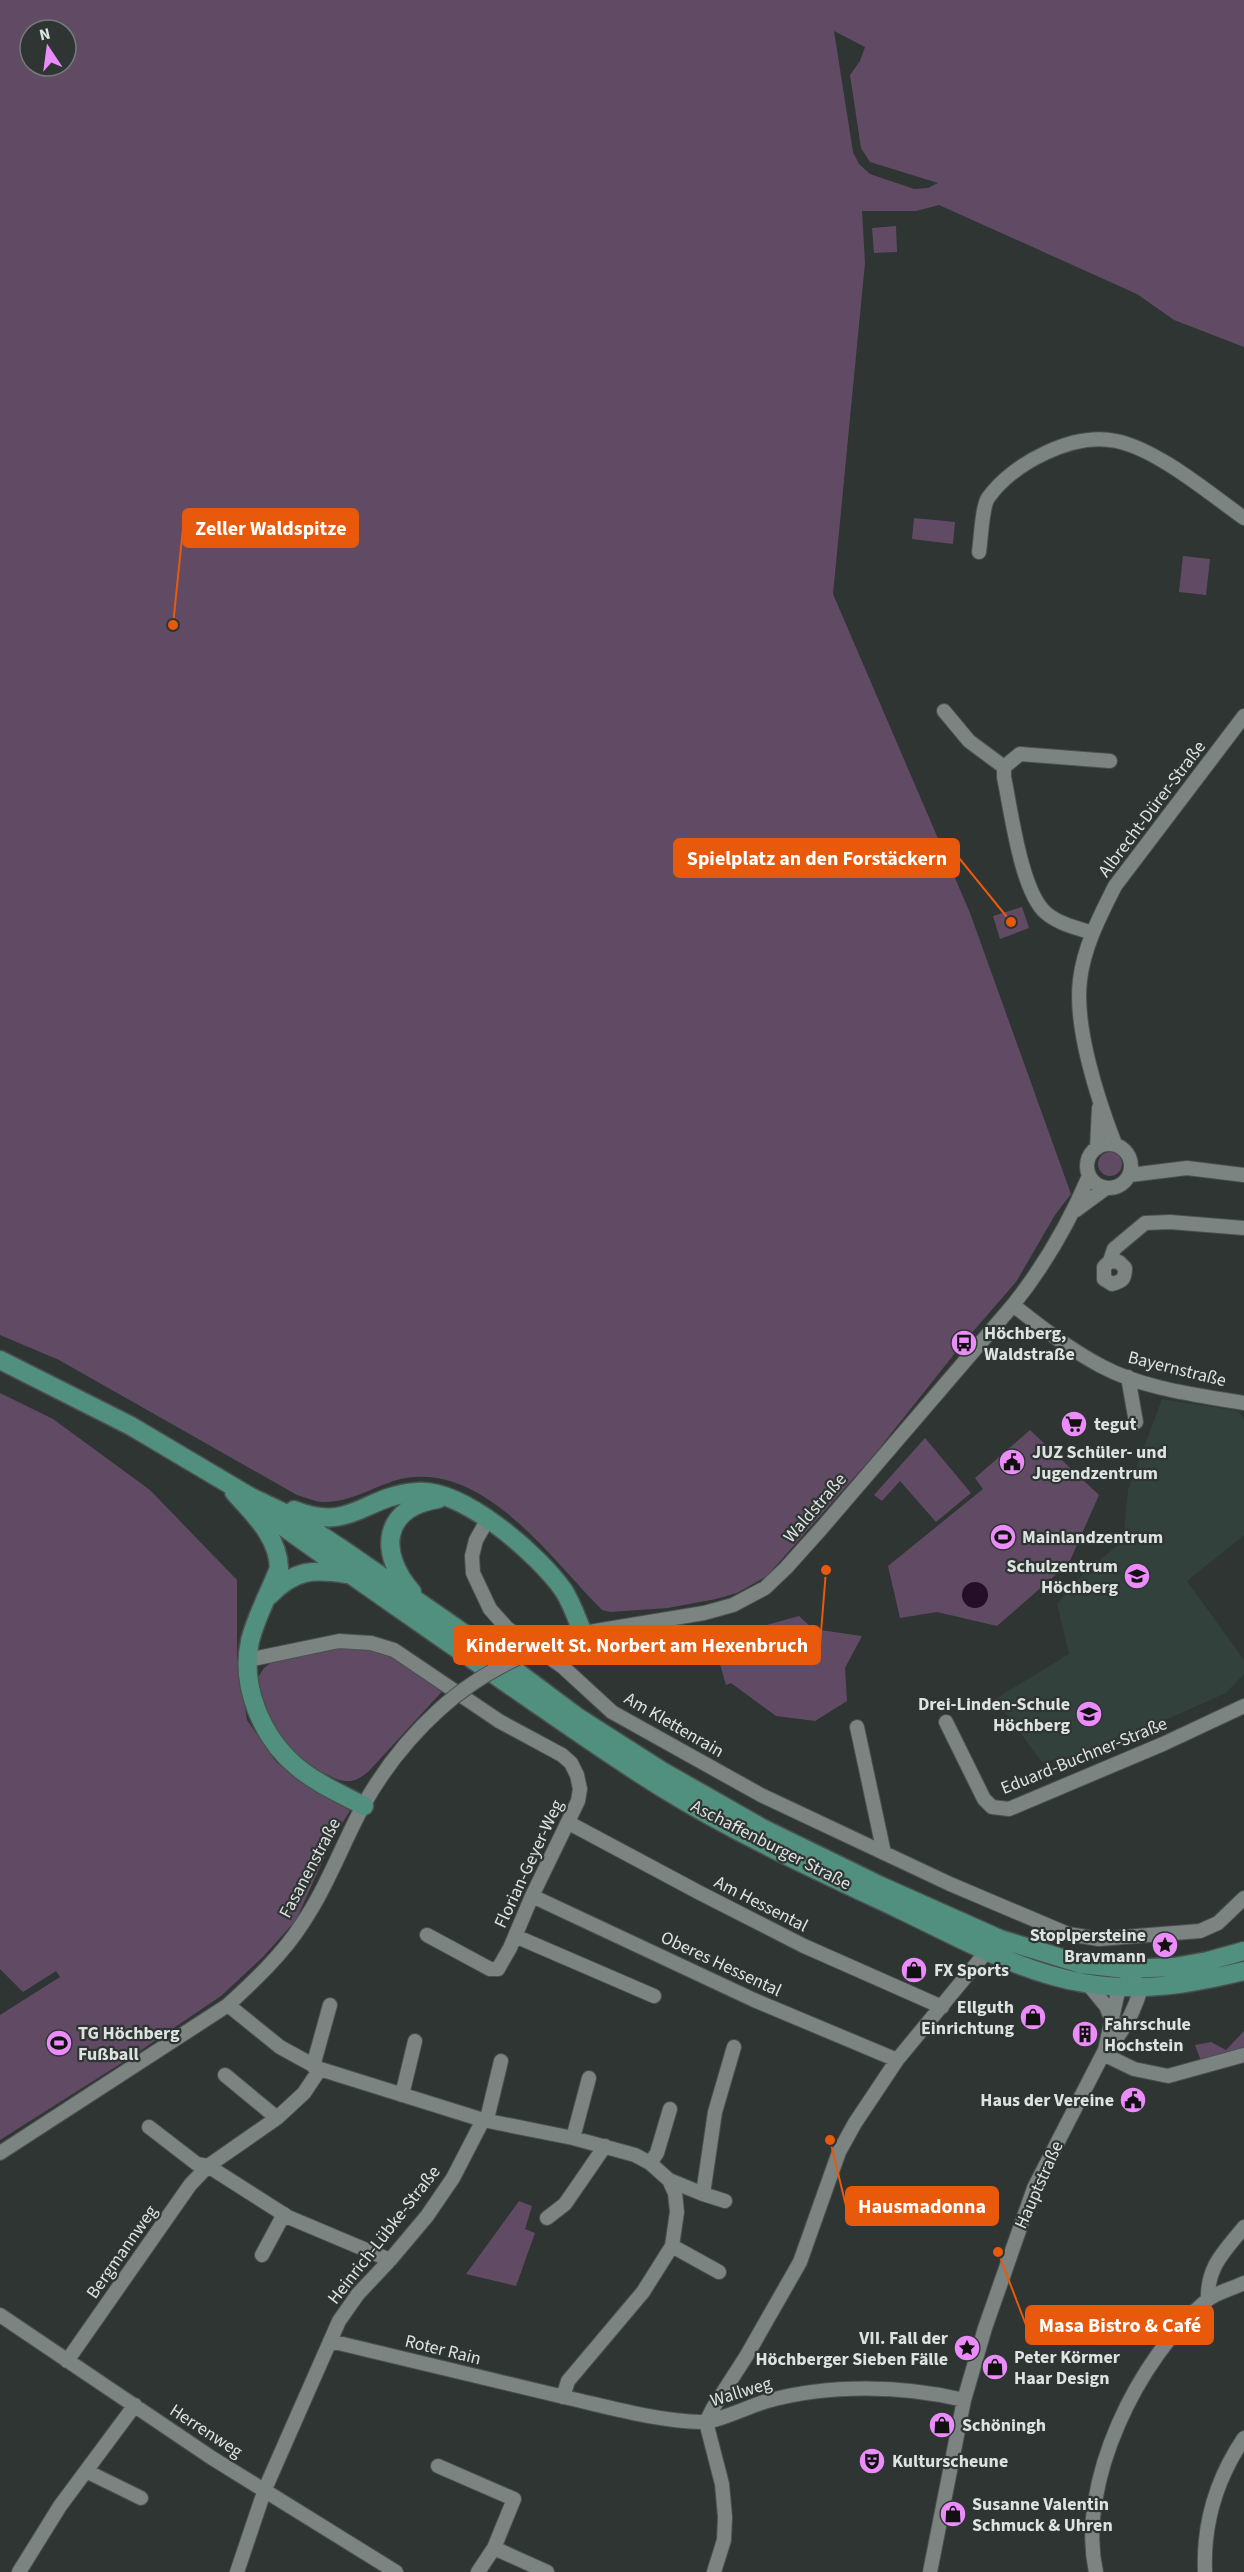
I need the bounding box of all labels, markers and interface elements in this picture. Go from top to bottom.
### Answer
north arrow [18,18,78,78]
text: N [37,22,53,46]
callout: Zeller Waldspitze [183,509,358,547]
text: Zeller Waldspitze [195,515,347,543]
street label: Albrecht-Dürer-Straße [1092,736,1212,882]
callout: Spielplatz an den Forstäckern [674,839,959,877]
text: Spielplatz an den Forstäckern [687,845,947,873]
place label: Höchberg, Waldstraße [984,1321,1075,1367]
bus stop icon: Höchberg, Waldstraße [949,1328,979,1358]
street label: Bayernstraße [1125,1345,1229,1393]
supermarket icon: tegut [1059,1409,1089,1439]
place label: tegut [1094,1412,1137,1437]
place label: JUZ Schüler- und Jugendzentrum [1032,1440,1167,1486]
public building icon: JUZ Schüler- und Jugendzentrum [997,1447,1027,1477]
street label: Waldstraße [778,1468,852,1548]
sports icon: Mainlandzentrum [988,1522,1018,1552]
place label: Mainlandzentrum [1022,1525,1163,1550]
place label: Schulzentrum Höchberg [1006,1554,1118,1600]
school or university icon: Schulzentrum Höchberg [1122,1561,1152,1591]
callout: Kinderwelt St. Norbert am Hexenbruch [454,1626,820,1664]
text: Kinderwelt St. Norbert am Hexenbruch [466,1632,808,1660]
street label: Am Klettenrain [619,1686,729,1764]
place label: Drei-Linden-Schule Höchberg [918,1692,1070,1738]
school or university icon: Drei-Linden-Schule Höchberg [1074,1699,1104,1729]
street label: Eduard-Buchner-Straße [997,1711,1171,1801]
street label: Aschaffenburger Straße [687,1794,855,1896]
street label: Florian-Geyer-Weg [488,1796,570,1932]
street label: Fasanenstraße [273,1813,347,1922]
street label: Am Hessental [710,1870,812,1938]
place label: Stoplpersteine Bravmann [1030,1923,1146,1969]
street label: Oberes Hessental [656,1925,786,2003]
place icon: Stoplpersteine Bravmann [1150,1930,1180,1960]
shop icon: FX Sports [899,1955,929,1985]
place label: FX Sports [934,1958,1009,1983]
place label: Ellguth Einrichtung [921,1995,1014,2041]
shop icon: Ellguth Einrichtung [1018,2002,1048,2032]
place label: Fahrschule Hochstein [1104,2012,1191,2058]
building icon: Fahrschule Hochstein [1070,2019,1100,2049]
place label: TG Höchberg Fußball [78,2021,180,2067]
sports icon: TG Höchberg Fußball [44,2028,74,2058]
public building icon: Haus der Vereine [1118,2085,1148,2115]
place label: Haus der Vereine [980,2088,1114,2113]
street label: Hauptstraße [1009,2137,1069,2233]
street label: Heinrich-Lübke-Straße [322,2160,446,2310]
callout: Hausmadonna [846,2187,998,2225]
text: Hausmadonna [858,2193,986,2221]
street label: Bergmannweg [80,2200,164,2304]
callout: Masa Bistro & Café [1026,2306,1213,2344]
text: Masa Bistro & Café [1039,2312,1201,2340]
place label: VII. Fall der Höchberger Sieben Fälle [755,2326,949,2372]
street label: Roter Rain [402,2328,484,2372]
place icon: VII. Fall der Höchberger Sieben Fälle [952,2333,982,2363]
place label: Peter Körmer Haar Design [1014,2345,1121,2391]
shop icon: Peter Körmer Haar Design [980,2352,1010,2382]
street label: Wallweg [707,2371,775,2413]
street label: Herrenweg [165,2398,247,2464]
shop icon: Schöningh [927,2410,957,2440]
place label: Schöningh [962,2413,1046,2438]
theatre icon: Kulturscheune [857,2446,887,2476]
place label: Kulturscheune [892,2449,1008,2474]
place label: Susanne Valentin Schmuck & Uhren [972,2492,1113,2538]
shop icon: Susanne Valentin Schmuck & Uhren [938,2499,968,2529]

